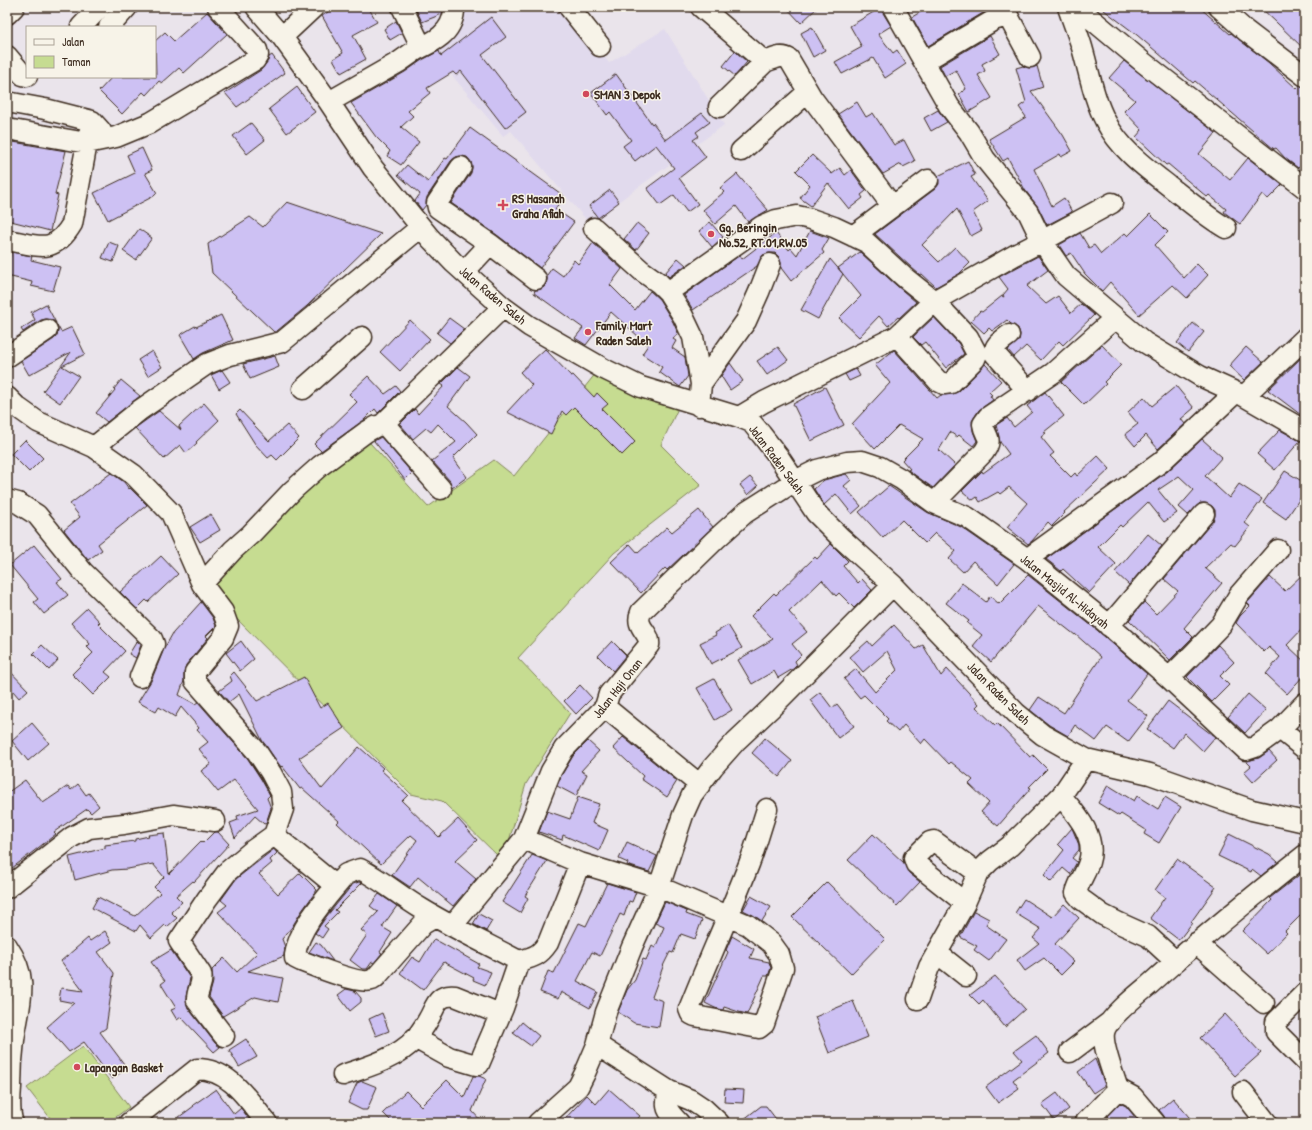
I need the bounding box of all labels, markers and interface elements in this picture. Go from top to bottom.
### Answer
legend [26,26,156,78]
text: Jalan [62,33,84,50]
text: Taman [62,53,91,70]
place label: SMAN 3 Depok [594,85,661,104]
marker: SMAN 3 Depok [581,89,591,99]
place label: RS Hasanah Graha Afiah [512,189,565,222]
marker: RS Hasanah Graha Afiah [497,199,509,211]
place label: Gg. Beringin No.52, RT.01,RW.05 [719,218,808,251]
marker: Gg. Beringin No.52, RT.01,RW.05 [706,229,716,239]
street label: Jalan Raden Saleh [456,262,531,329]
place label: Family Mart Raden Saleh [595,316,653,349]
marker: Family Mart Raden Saleh [583,327,593,337]
street label: Jalan Raden Saleh [745,421,809,498]
street label: Jalan Masjid Al-Hidayah [1017,550,1114,633]
street label: Jalan Haji Onan [588,654,646,722]
street label: Jalan Raden Saleh [963,657,1035,729]
place label: Lapangan Basket [85,1058,163,1077]
marker: Lapangan Basket [72,1062,82,1072]

